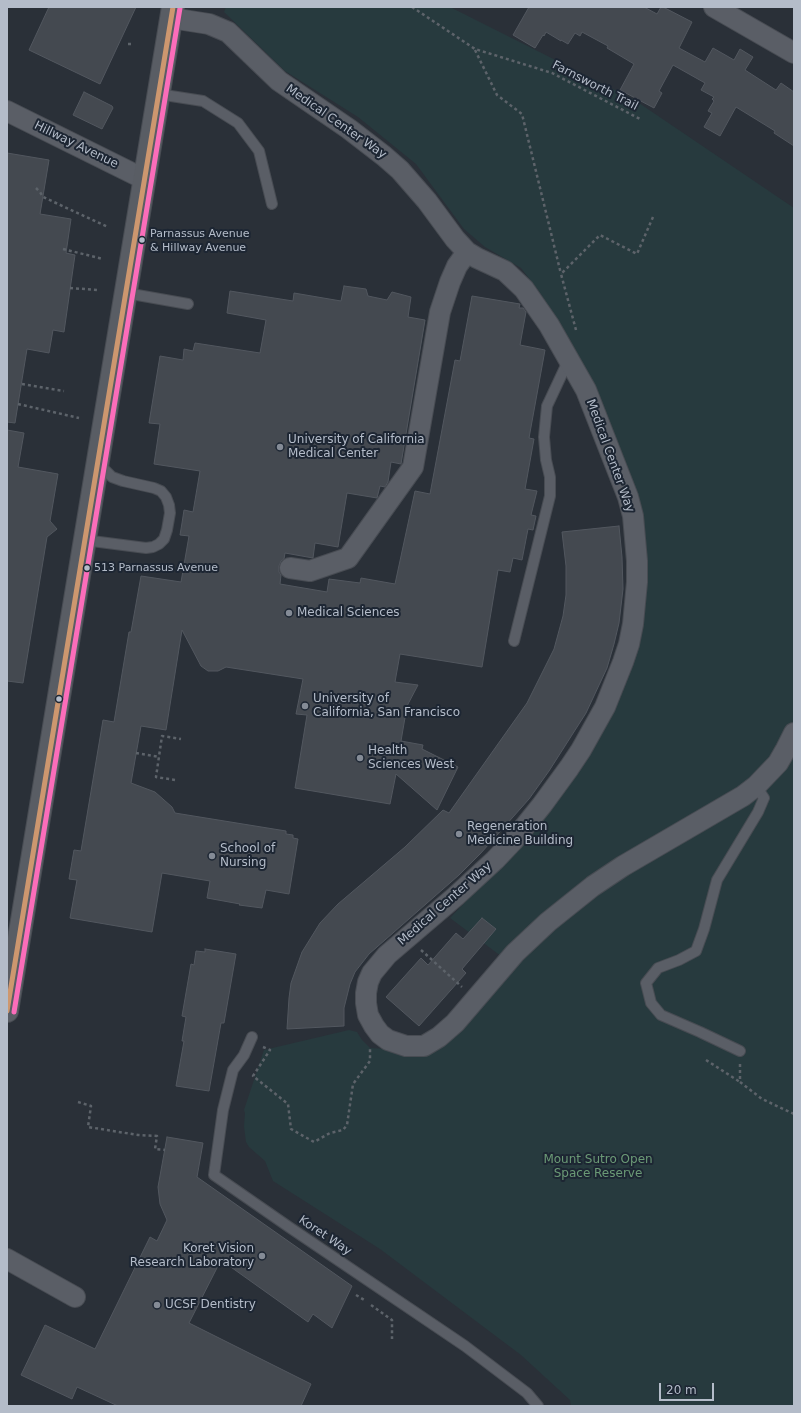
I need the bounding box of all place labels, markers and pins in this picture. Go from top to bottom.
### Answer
place label: Parnassus Avenue & Hillway Avenue [150,227,249,253]
marker: Parnassus Avenue & Hillway Avenue [137,235,147,245]
place label: University of California Medical Center [288,433,425,461]
marker: University of California Medical Center [275,442,285,452]
place label: 513 Parnassus Avenue [94,561,218,575]
marker: 513 Parnassus Avenue [82,563,92,573]
place label: Medical Sciences [297,606,400,620]
marker: Medical Sciences [284,608,294,618]
place label: University of California, San Francisco [313,692,460,720]
unlabelled marker [54,694,64,704]
marker: University of California, San Francisco [300,701,310,711]
place label: Health Sciences West [368,744,454,772]
marker: Health Sciences West [355,753,365,763]
place label: Regeneration Medicine Building [467,820,573,848]
marker: Regeneration Medicine Building [454,829,464,839]
place label: School of Nursing [220,842,275,870]
marker: School of Nursing [207,851,217,861]
place label: Koret Vision Research Laboratory [130,1242,254,1270]
marker: Koret Vision Research Laboratory [257,1251,267,1261]
place label: UCSF Dentistry [165,1298,256,1312]
marker: UCSF Dentistry [152,1300,162,1310]

